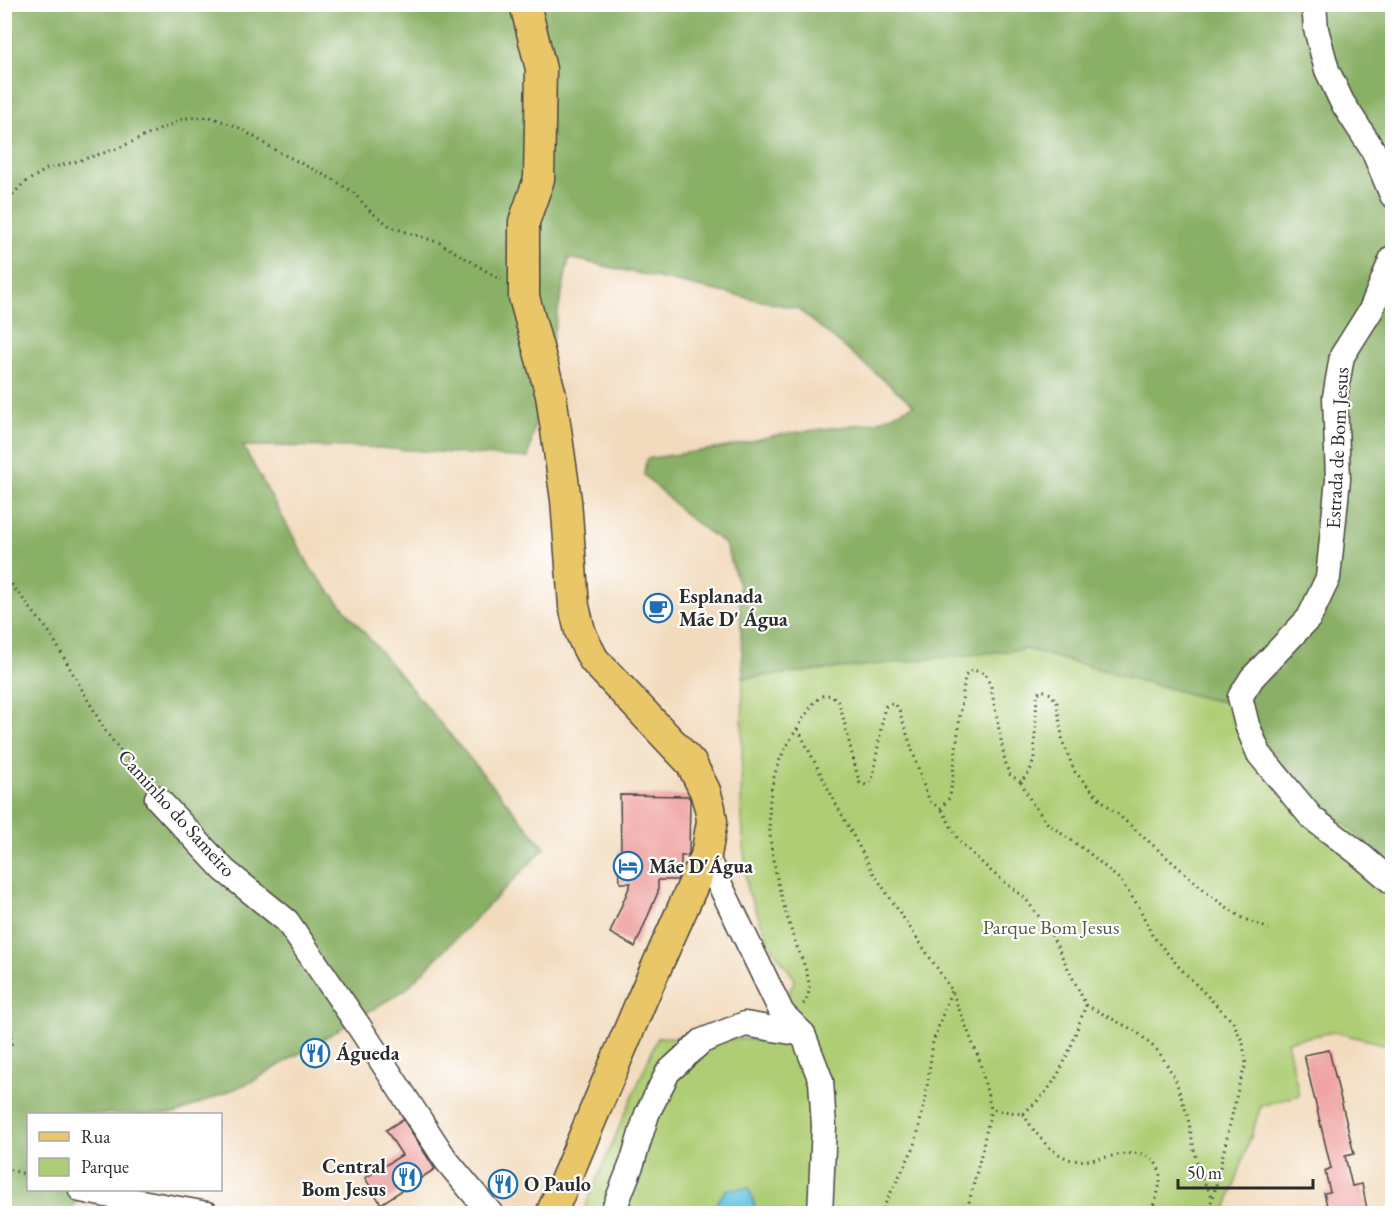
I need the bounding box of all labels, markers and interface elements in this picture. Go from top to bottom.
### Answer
street label: Estrada de Bom Jesus [1320,366,1354,530]
place label: Esplanada Mãe D' Água [679,583,788,632]
cafe icon: Esplanada Mãe D' Água [642,592,674,624]
street label: Caminho do Sameiro [113,744,241,883]
hotel icon: Mãe D'Água [612,850,644,882]
place label: Mãe D'Água [649,853,753,879]
park label: Parque Bom Jesus [983,914,1119,940]
restaurant icon: Águeda [299,1037,331,1069]
place label: Águeda [335,1040,400,1066]
legend [27,1113,222,1191]
text: Rua [81,1125,111,1148]
scale bar [1178,1152,1313,1190]
place label: Central Bom Jesus [302,1153,386,1202]
text: Parque [81,1155,129,1178]
restaurant icon: Central Bom Jesus [391,1161,423,1193]
text: 50 m [1187,1161,1222,1184]
restaurant icon: O Paulo [487,1168,519,1200]
place label: O Paulo [524,1171,591,1197]

